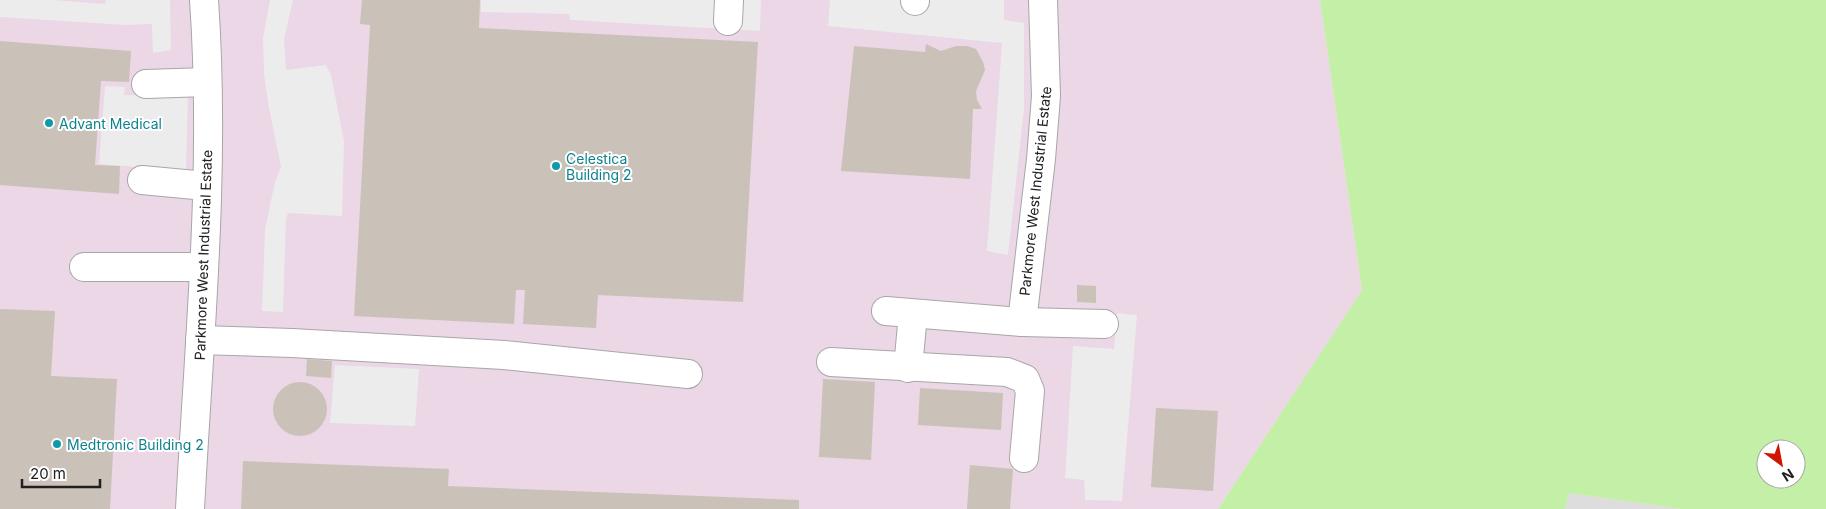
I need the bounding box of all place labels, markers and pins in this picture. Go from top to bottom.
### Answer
place label: Advant Medical [59,115,162,132]
marker: Advant Medical [43,117,55,129]
place label: Celestica Building 2 [566,150,632,183]
marker: Celestica Building 2 [550,160,562,172]
place label: Medtronic Building 2 [67,436,204,453]
marker: Medtronic Building 2 [51,438,63,450]

